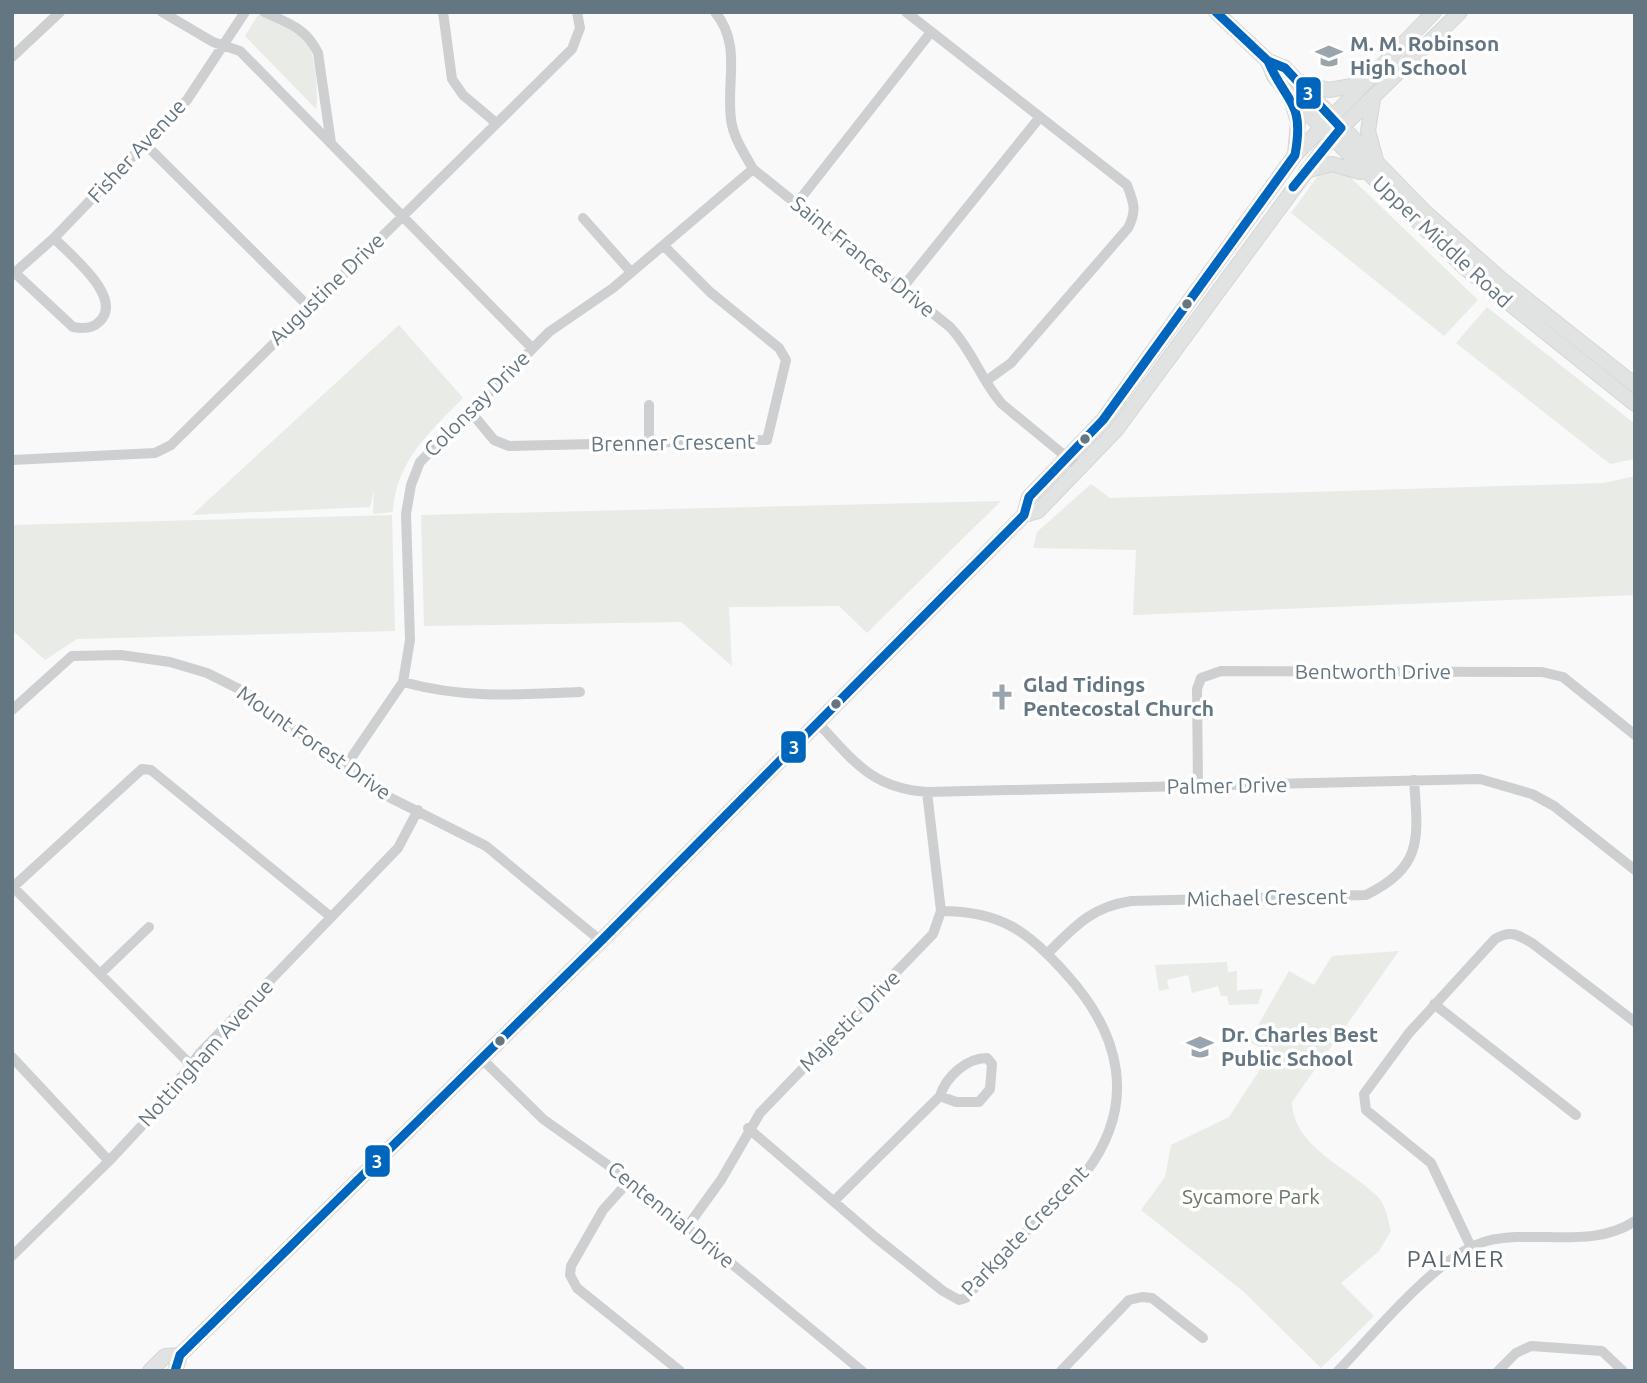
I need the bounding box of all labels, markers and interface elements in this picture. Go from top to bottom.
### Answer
place label: M. M. Robinson High School [1350,31,1499,79]
school or university icon: M. M. Robinson High School [1314,41,1344,71]
line badge: 3 [1295,76,1322,110]
text: 3 [1303,82,1313,104]
street label: Fisher Avenue [82,94,190,207]
street label: Upper Middle Road [1368,171,1517,312]
street label: Saint Frances Drive [787,191,940,322]
street label: Augustine Drive [264,227,389,349]
unlabelled marker [1180,297,1194,311]
street label: Colonsay Drive [419,346,534,461]
street label: Brenner Crescent [591,429,755,455]
unlabelled marker [1078,432,1092,446]
street label: Bentworth Drive [1295,659,1451,683]
place label: Glad Tidings Pentecostal Church [1023,672,1214,720]
street label: Mount Forest Drive [233,680,396,804]
church icon: Glad Tidings Pentecostal Church [987,682,1017,712]
unlabelled marker [829,697,843,711]
line badge: 3 [780,730,807,764]
text: 3 [789,736,799,758]
street label: Palmer Drive [1166,772,1288,798]
street label: Michael Crescent [1186,884,1348,910]
street label: Majestic Drive [794,965,905,1076]
street label: Nottingham Avenue [133,974,278,1131]
place label: Dr. Charles Best Public School [1221,1022,1378,1070]
school or university icon: Dr. Charles Best Public School [1185,1032,1215,1062]
unlabelled marker [493,1034,507,1048]
line badge: 3 [364,1144,391,1178]
text: 3 [372,1150,382,1172]
street label: Centennial Drive [603,1156,740,1273]
street label: Parkgate Crescent [956,1160,1093,1300]
park label: Sycamore Park [1182,1184,1320,1208]
district label: PALMER [1407,1246,1505,1271]

